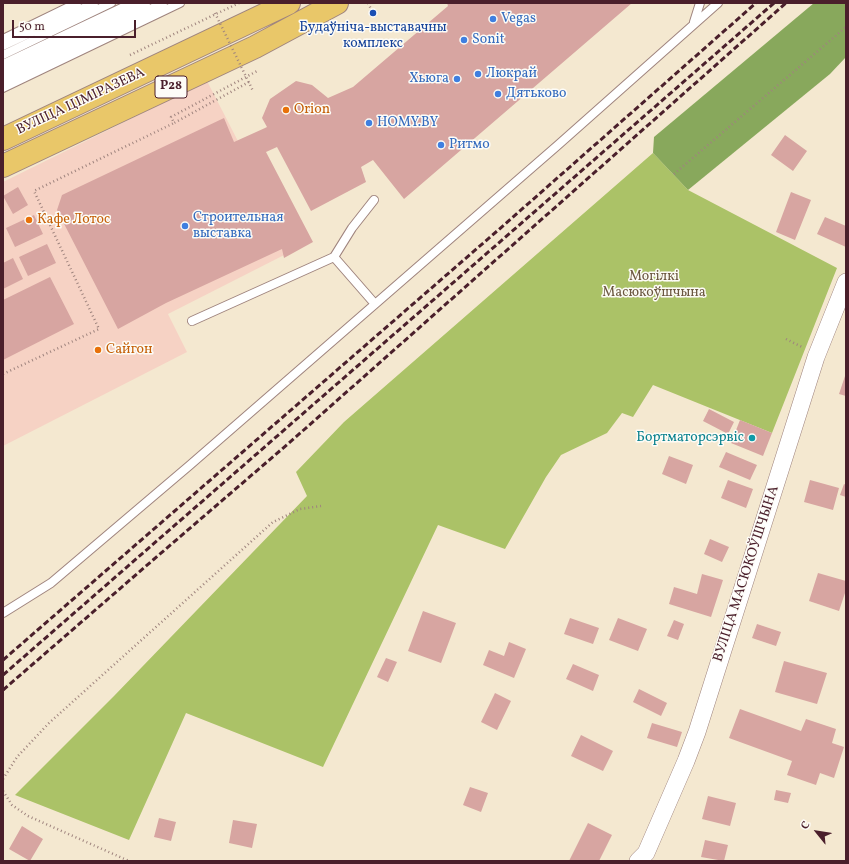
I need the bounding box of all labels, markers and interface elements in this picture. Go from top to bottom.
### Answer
marker: Будаўніча-выставачны комплекс [368,8,378,18]
place label: Vegas [501,11,536,27]
scale bar [14,12,138,38]
marker: Vegas [488,14,498,24]
text: 50 m [19,19,45,35]
place label: Будаўніча-выставачны комплекс [299,20,447,52]
place label: Sonit [472,32,505,48]
marker: Sonit [459,35,469,45]
street label: ВУЛІЦА ЦІМІРАЗЕВА [14,65,148,139]
place label: Люкрай [486,66,537,82]
marker: Люкрай [473,69,483,79]
place label: Хьюга [409,71,449,87]
marker: Хьюга [452,74,462,84]
road number: Р28 [155,76,187,98]
place label: Дятьково [506,86,566,102]
marker: Дятьково [493,89,503,99]
place label: Orion [294,102,330,118]
marker: Orion [281,105,291,115]
place label: HOMY.BY [377,115,438,131]
marker: HOMY.BY [364,118,374,128]
place label: Ритмо [449,137,490,153]
marker: Ритмо [436,140,446,150]
place label: Строительная выставка [193,210,283,242]
place label: Кафе Лотос [37,212,110,228]
marker: Кафе Лотос [24,215,34,225]
marker: Строительная выставка [180,221,190,231]
park label: Могілкі Масюкоўшчына [602,269,706,302]
place label: Сайгон [106,342,153,358]
marker: Сайгон [93,345,103,355]
place label: Бортматорсэрвіс [636,430,744,446]
marker: Бортматорсэрвіс [747,433,757,443]
street label: ВУЛІЦА МАСЮКОЎШЧЫНА [711,484,783,664]
north arrow [797,812,837,852]
text: С [798,819,814,833]

